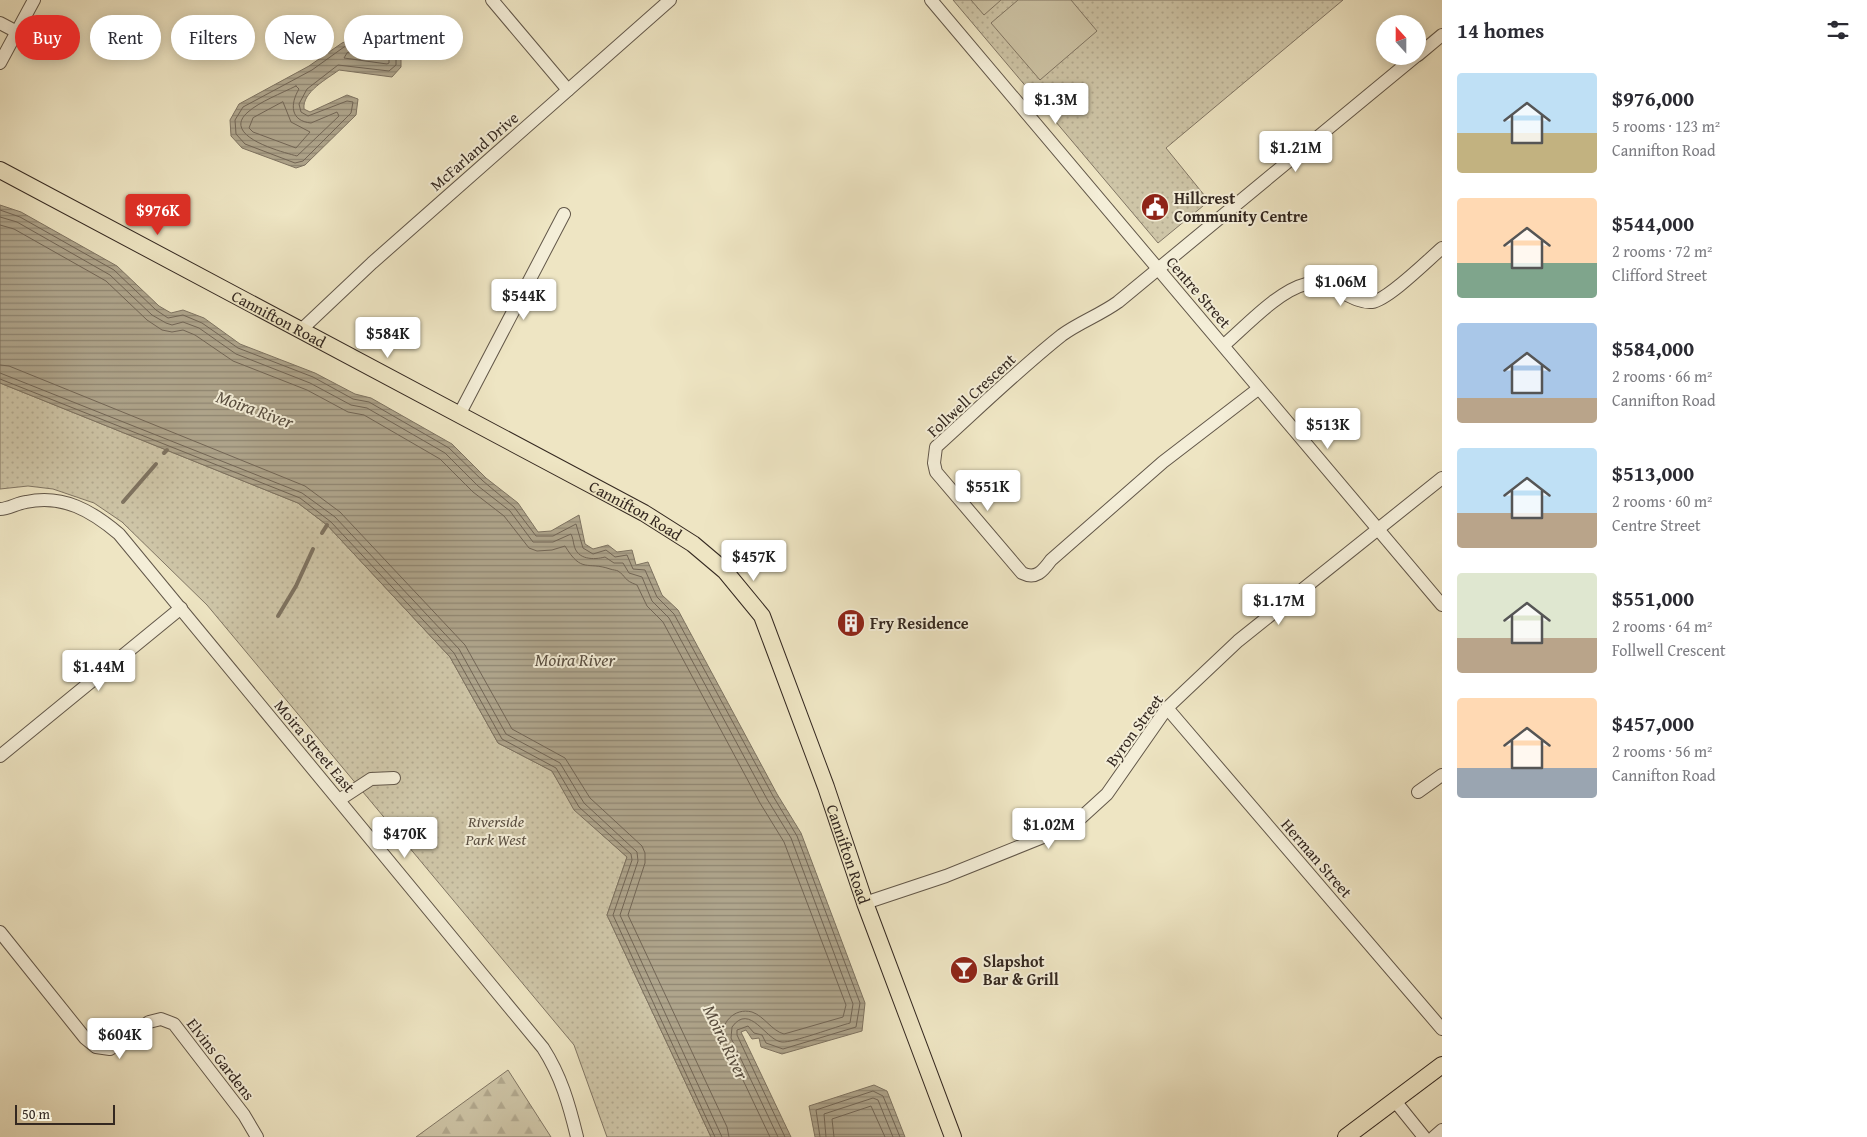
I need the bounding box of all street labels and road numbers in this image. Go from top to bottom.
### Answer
street label: McFarland Drive [424,106,524,196]
street label: Centre Street [1161,251,1237,334]
street label: Cannifton Road [227,284,331,354]
street label: Follwell Crescent [921,347,1021,442]
street label: Cannifton Road [585,474,687,546]
street label: Byron Street [1099,688,1169,771]
street label: Moira Street East [269,694,361,798]
street label: Cannifton Road [821,801,877,907]
street label: Herman Street [1276,813,1359,903]
street label: Elvins Gardens [181,1013,261,1105]

